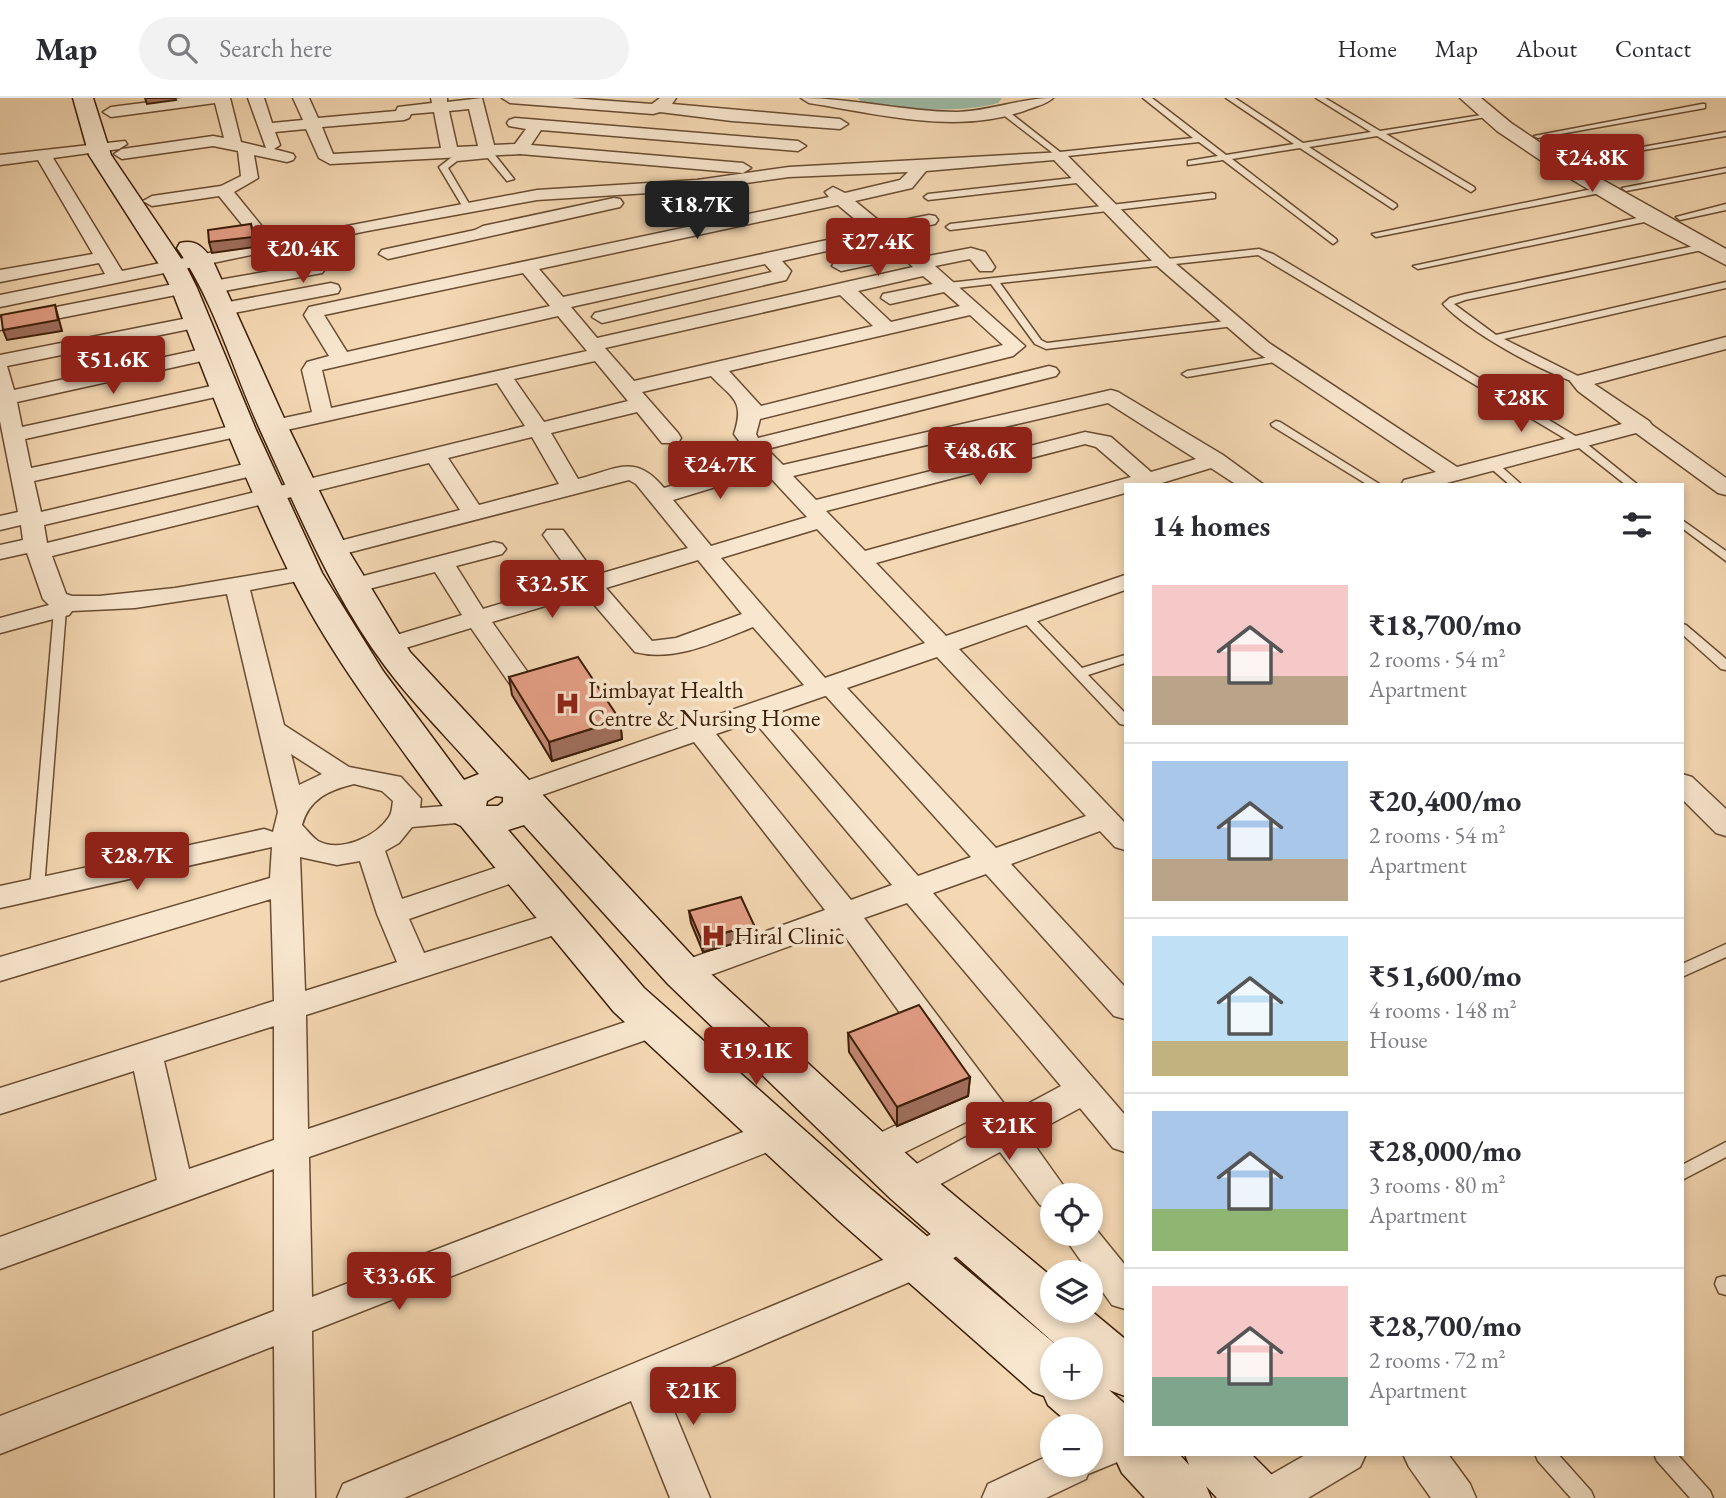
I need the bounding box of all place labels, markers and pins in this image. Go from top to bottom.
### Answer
pin: ₹24.8K [1535,134,1649,194]
pin: ₹18.7K [640,181,754,241]
pin: ₹27.4K [821,218,935,278]
pin: ₹20.4K [246,226,360,285]
pin: ₹51.6K [56,336,170,396]
pin: ₹28K [1480,374,1562,434]
pin: ₹48.6K [923,428,1037,487]
pin: ₹24.7K [663,442,777,501]
pin: ₹32.5K [495,560,609,620]
place label: Limbayat Health Centre & Nursing Home [588,674,820,733]
hospital icon: Limbayat Health Centre & Nursing Home [554,690,582,718]
pin: ₹28.7K [80,832,194,892]
place label: Hiral Clinic [734,920,844,951]
hospital icon: Hiral Clinic [700,922,728,950]
pin: ₹19.1K [699,1028,813,1087]
pin: ₹21K [968,1102,1050,1162]
pin: ₹33.6K [342,1252,456,1312]
pin: ₹21K [652,1368,734,1427]

